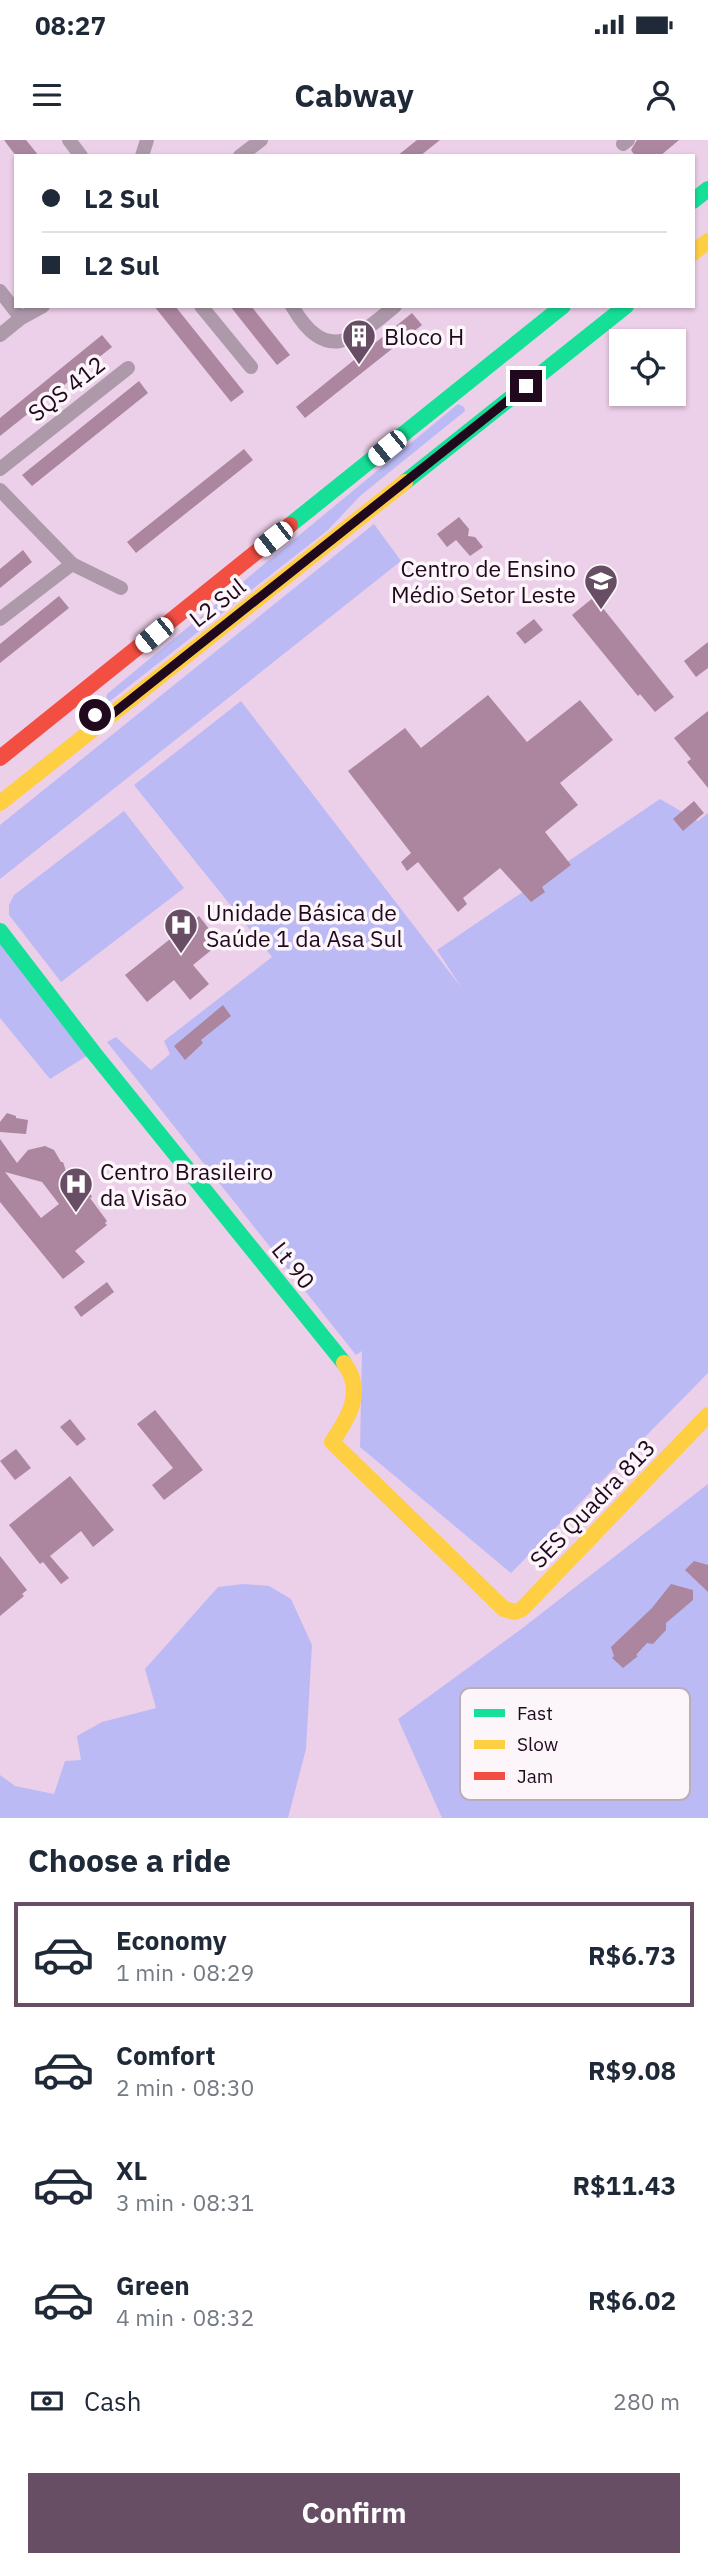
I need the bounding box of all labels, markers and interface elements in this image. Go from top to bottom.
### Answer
text: 08:27 [35,8,106,42]
text: Cabway [294,74,414,116]
icon: menu [28,76,66,114]
icon: person [642,76,680,114]
text: L2 Sul [84,181,159,215]
text: L2 Sul [84,248,159,282]
building icon: Bloco H [340,317,378,366]
place label: Bloco H [384,321,464,351]
map controls [609,329,686,406]
button: locate [609,329,686,406]
street label: SQS 412 [21,349,111,427]
route end [510,370,542,402]
car [365,427,410,469]
car [250,518,297,560]
place label: Centro de Ensino Médio Setor Leste [391,553,576,609]
school or university icon: Centro de Ensino Médio Setor Leste [582,562,620,611]
street label: L2 Sul [183,571,251,633]
car [132,614,177,656]
route start [79,699,111,731]
place label: Unidade Básica de Saúde 1 da Asa Sul [206,897,403,953]
hospital icon: Unidade Básica de Saúde 1 da Asa Sul [162,906,200,955]
place label: Centro Brasileiro da Visão [100,1156,273,1212]
hospital icon: Centro Brasileiro da Visão [57,1165,95,1214]
street label: Lt 90 [266,1235,322,1295]
street label: SES Quadra 813 [523,1432,661,1574]
legend [460,1688,690,1800]
text: Fast [517,1701,553,1725]
text: Slow [517,1732,558,1756]
text: Jam [517,1764,553,1788]
text: Choose a ride [28,1839,231,1881]
icon: car [32,1923,95,1986]
text: Economy [116,1923,227,1957]
text: R$6.73 [588,1938,676,1972]
text: 1 min · 08:29 [116,1957,254,1987]
icon: car [32,2038,95,2101]
text: Comfort [116,2038,215,2072]
text: R$9.08 [588,2053,676,2087]
text: 2 min · 08:30 [116,2072,254,2102]
icon: car [32,2153,95,2216]
text: XL [116,2153,147,2187]
text: R$11.43 [572,2168,676,2202]
text: 3 min · 08:31 [116,2187,254,2217]
icon: car [32,2268,95,2331]
text: Green [116,2268,190,2302]
text: R$6.02 [588,2283,676,2317]
text: 4 min · 08:32 [116,2302,254,2332]
icon: cash [28,2382,66,2420]
text: Cash [84,2384,141,2418]
text: 280 m [613,2386,680,2416]
button: Confirm [28,2473,680,2553]

